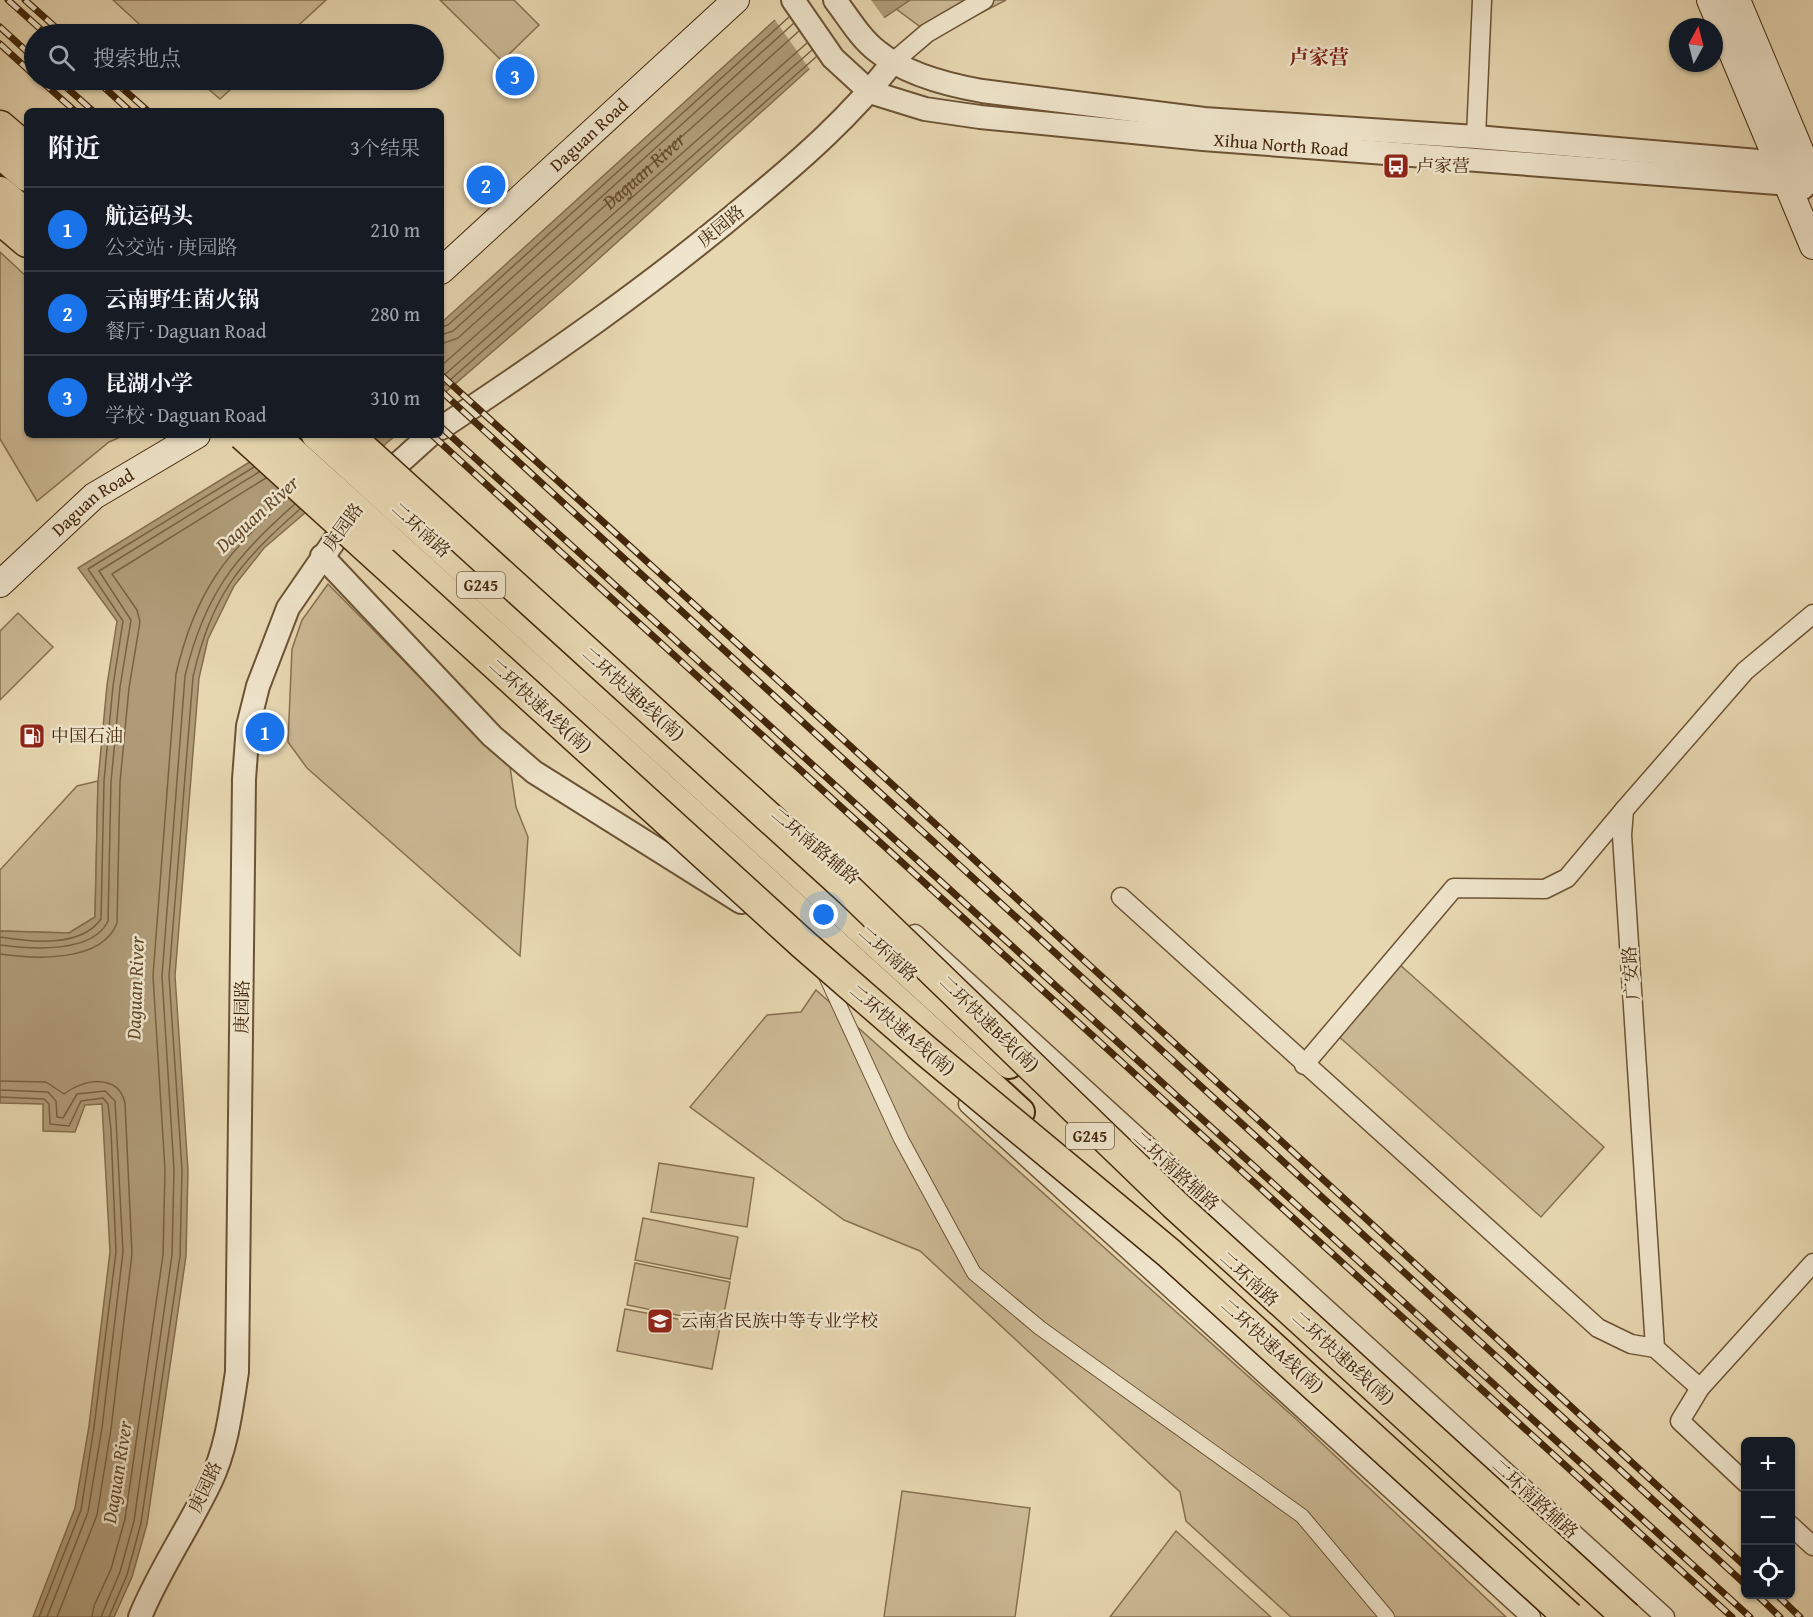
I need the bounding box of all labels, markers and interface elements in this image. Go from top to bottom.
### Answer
north arrow [1669,18,1723,72]
search box [24,24,444,90]
icon: search [45,41,78,74]
text: 搜索地点 [93,42,181,74]
district label: 卢家营 [1289,42,1349,71]
pin: 3 [496,54,534,98]
street label: Daguan Road [543,91,634,178]
water label: Daguan River [595,125,692,216]
street label: Xihua North Road [1212,126,1350,163]
text: 附近 [48,128,100,167]
text: 3个结果 [350,133,420,162]
bus stop icon: 卢家营 [1381,151,1411,181]
place label: 卢家营 [1416,152,1470,179]
pin: 2 [466,162,506,207]
street label: 庚园路 [691,198,750,253]
text: 航运码头 [105,199,193,231]
text: 1 [62,215,73,244]
text: 210 m [370,215,420,244]
text: 公交站 · 庚园路 [105,232,237,261]
text: 云南野生菌火锅 [105,283,259,315]
text: 2 [62,299,73,328]
text: 280 m [370,299,420,328]
text: 餐厅 · Daguan Road [105,316,266,345]
text: 昆湖小学 [105,367,193,399]
text: 3 [62,383,73,412]
text: 310 m [370,383,420,412]
text: 学校 · Daguan Road [105,400,266,429]
street label: Daguan Road [45,461,139,542]
water label: Daguan River [208,468,305,560]
street label: 二环南路 [386,496,457,564]
street label: 庚园路 [316,497,369,556]
road number: G245 [457,572,505,598]
street label: 二环快速B线(南) [576,640,691,747]
street label: 二环快速A线(南) [483,652,598,759]
pin: 1 [246,710,284,754]
fuel station icon: 中国石油 [17,721,47,751]
place label: 中国石油 [51,722,123,749]
street label: 二环南路辅路 [765,801,865,891]
your location [809,900,838,929]
street label: 二环南路 [853,920,924,988]
water label: Daguan River [118,935,151,1041]
street label: 广安路 [1615,945,1646,1001]
street label: 二环快速B线(南) [933,969,1045,1078]
street label: 二环快速A线(南) [844,977,961,1082]
street label: 庚园路 [228,980,255,1034]
road number: G245 [1066,1123,1114,1149]
street label: 二环南路辅路 [1127,1124,1225,1217]
street label: 二环南路 [1214,1245,1285,1313]
street label: 二环快速A线(南) [1215,1292,1330,1399]
street label: 二环快速B线(南) [1286,1304,1401,1411]
school or university icon: 云南省民族中等专业学校 [645,1306,675,1336]
place label: 云南省民族中等专业学校 [680,1307,878,1334]
water label: Daguan River [94,1418,139,1526]
map controls [1741,1437,1795,1599]
button: + [1741,1437,1795,1491]
street label: 二环南路辅路 [1486,1452,1584,1545]
street label: 庚园路 [181,1457,228,1517]
button: − [1741,1491,1795,1545]
button: locate [1741,1545,1795,1599]

